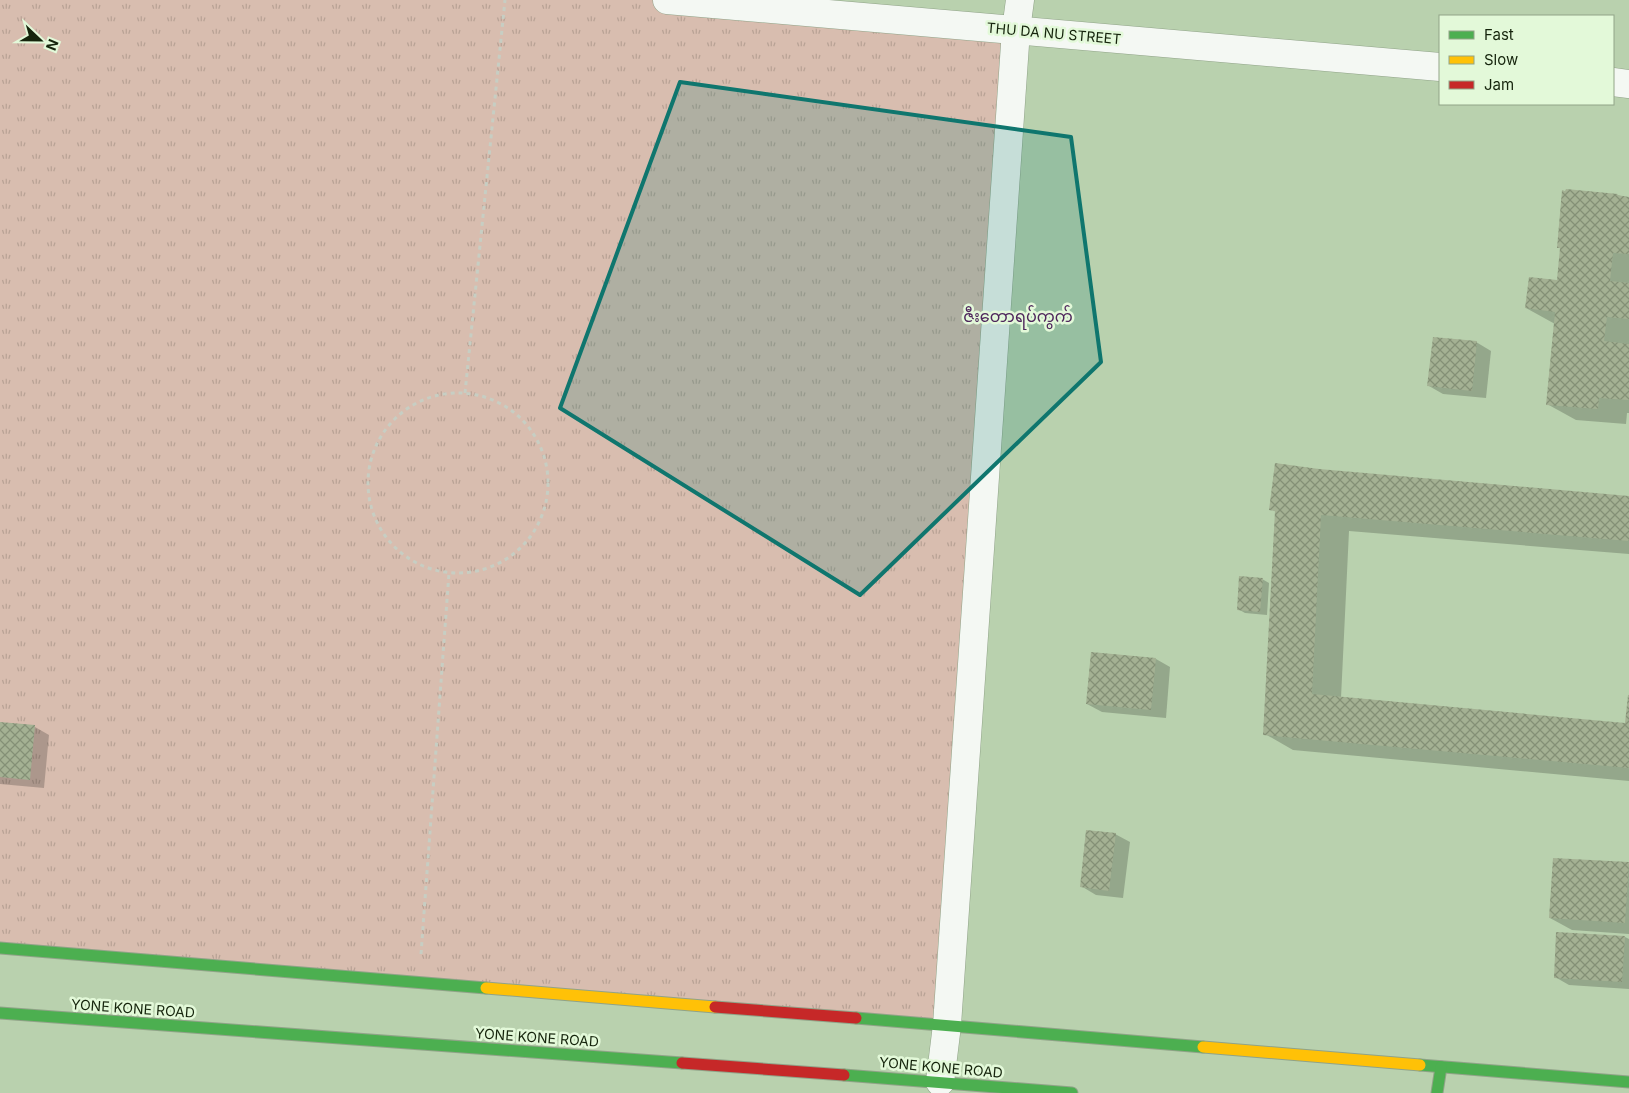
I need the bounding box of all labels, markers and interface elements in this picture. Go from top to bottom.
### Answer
north arrow [15,15,65,65]
legend [1439,15,1614,105]
street label: THU DA NU STREET [986,19,1122,47]
text: Fast [1484,25,1514,44]
text: N [43,37,62,53]
text: Slow [1484,50,1518,69]
text: Jam [1484,75,1514,94]
district label: ဇီးတောရပ်ကွက် [963,305,1073,330]
street label: YONE KONE ROAD [70,995,196,1021]
street label: YONE KONE ROAD [474,1024,600,1050]
street label: YONE KONE ROAD [878,1053,1004,1081]

